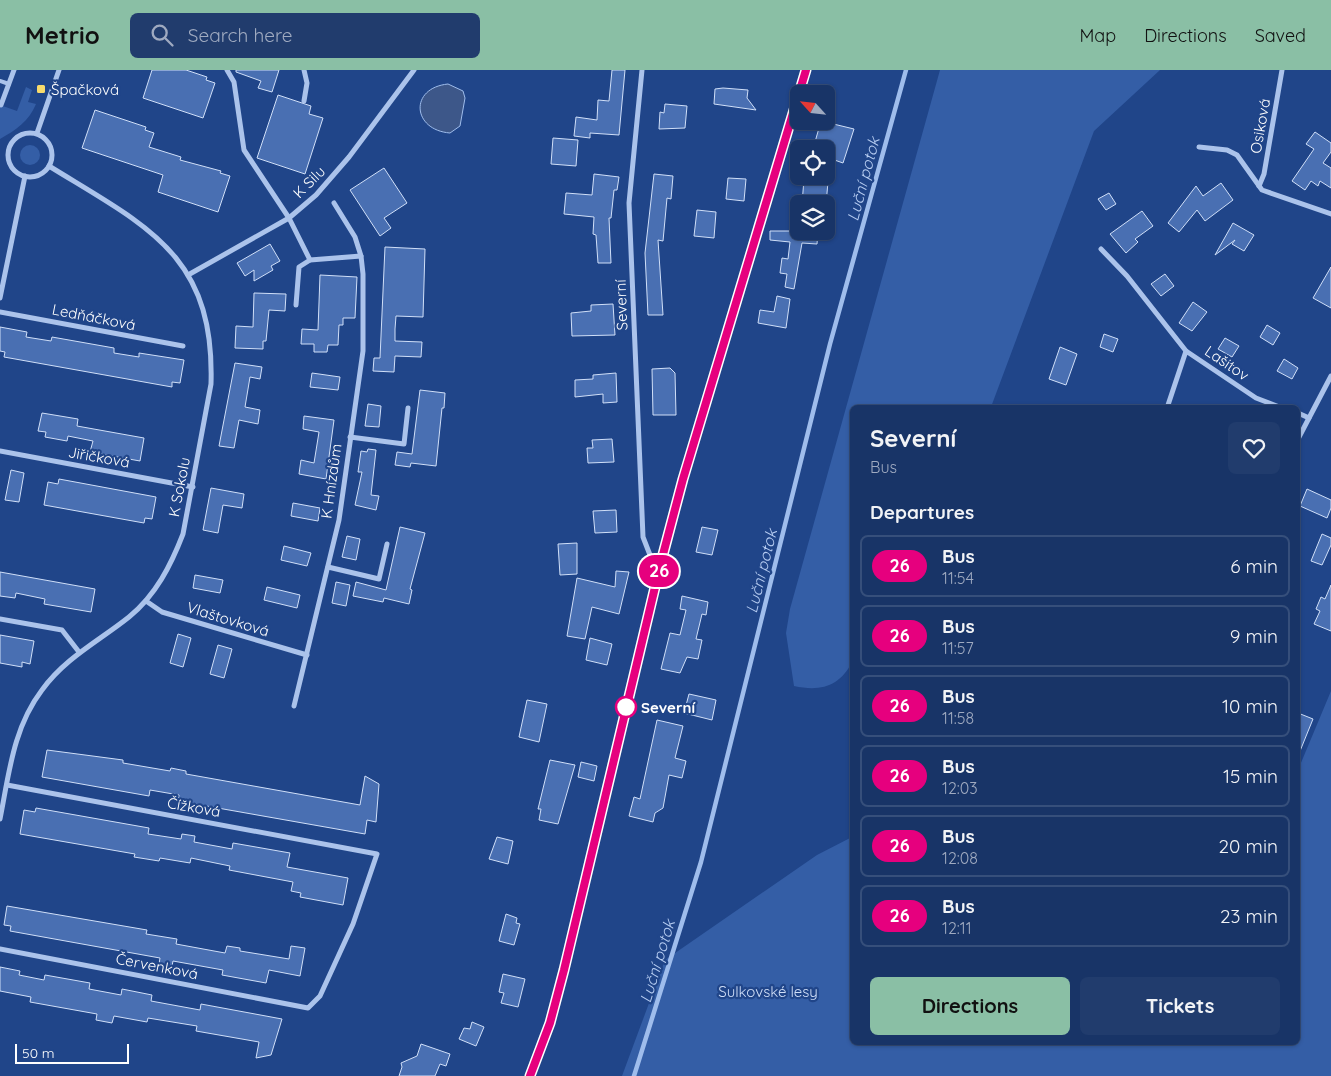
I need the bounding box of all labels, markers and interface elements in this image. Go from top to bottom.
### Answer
search box [130,13,480,58]
text: Metrio [25,20,100,50]
icon: search [148,21,176,49]
text: Search here [188,23,293,47]
text: Map [1079,24,1116,47]
text: Directions [1144,24,1227,47]
text: Saved [1255,24,1306,47]
place label: Špačková [51,80,119,99]
marker: Špačková [35,83,47,95]
north arrow [790,85,835,130]
map controls [790,85,835,240]
street label: Osiková [1246,97,1274,155]
water label: Luční potok [842,134,884,223]
button: locate [790,140,835,185]
street label: K Silu [289,162,329,202]
button: layers [790,195,835,240]
street label: Severní [611,278,631,331]
street label: Ledňáčková [51,300,137,334]
street label: Lašitov [1201,341,1253,385]
button: heart [1228,422,1280,474]
text: Severní [870,423,956,453]
street label: Jiřičková [67,442,131,472]
street label: K Hnízdům [316,442,346,520]
street label: K Sokolu [164,456,194,518]
text: Bus [870,457,897,477]
text: Departures [870,500,974,524]
water label: Luční potok [741,526,781,615]
text: Bus [942,544,975,568]
text: 26 [889,554,910,577]
text: 6 min [1230,554,1278,578]
line badge: 26 [636,555,682,587]
text: 26 [649,559,669,582]
text: 11:54 [942,568,974,588]
street label: Vlaštovková [185,597,271,641]
text: Bus [942,614,975,638]
text: 26 [889,624,910,647]
text: 9 min [1230,624,1278,648]
text: 11:57 [942,638,974,658]
text: Bus [942,684,975,708]
text: 26 [889,694,910,717]
text: 10 min [1222,694,1278,718]
marker: Severní [615,696,637,718]
place label: Severní [641,698,695,717]
text: 11:58 [942,708,974,728]
text: Bus [942,754,975,778]
text: 26 [889,764,910,787]
text: 15 min [1223,764,1278,788]
text: 12:03 [942,778,978,798]
street label: Čížková [166,793,222,821]
text: Bus [942,824,975,848]
text: 26 [889,834,910,857]
text: 20 min [1219,834,1278,858]
text: 12:08 [942,848,978,868]
text: Bus [942,894,975,918]
text: 26 [889,904,910,927]
text: 23 min [1220,904,1278,928]
water label: Luční potok [635,916,680,1005]
text: 12:11 [942,918,972,938]
street label: Červenková [114,949,200,983]
button: Directions [870,977,1070,1035]
button: Tickets [1080,977,1280,1035]
park label: Sulkovské lesy [718,982,818,1001]
scale bar [15,1041,129,1064]
text: 50 m [22,1044,55,1062]

